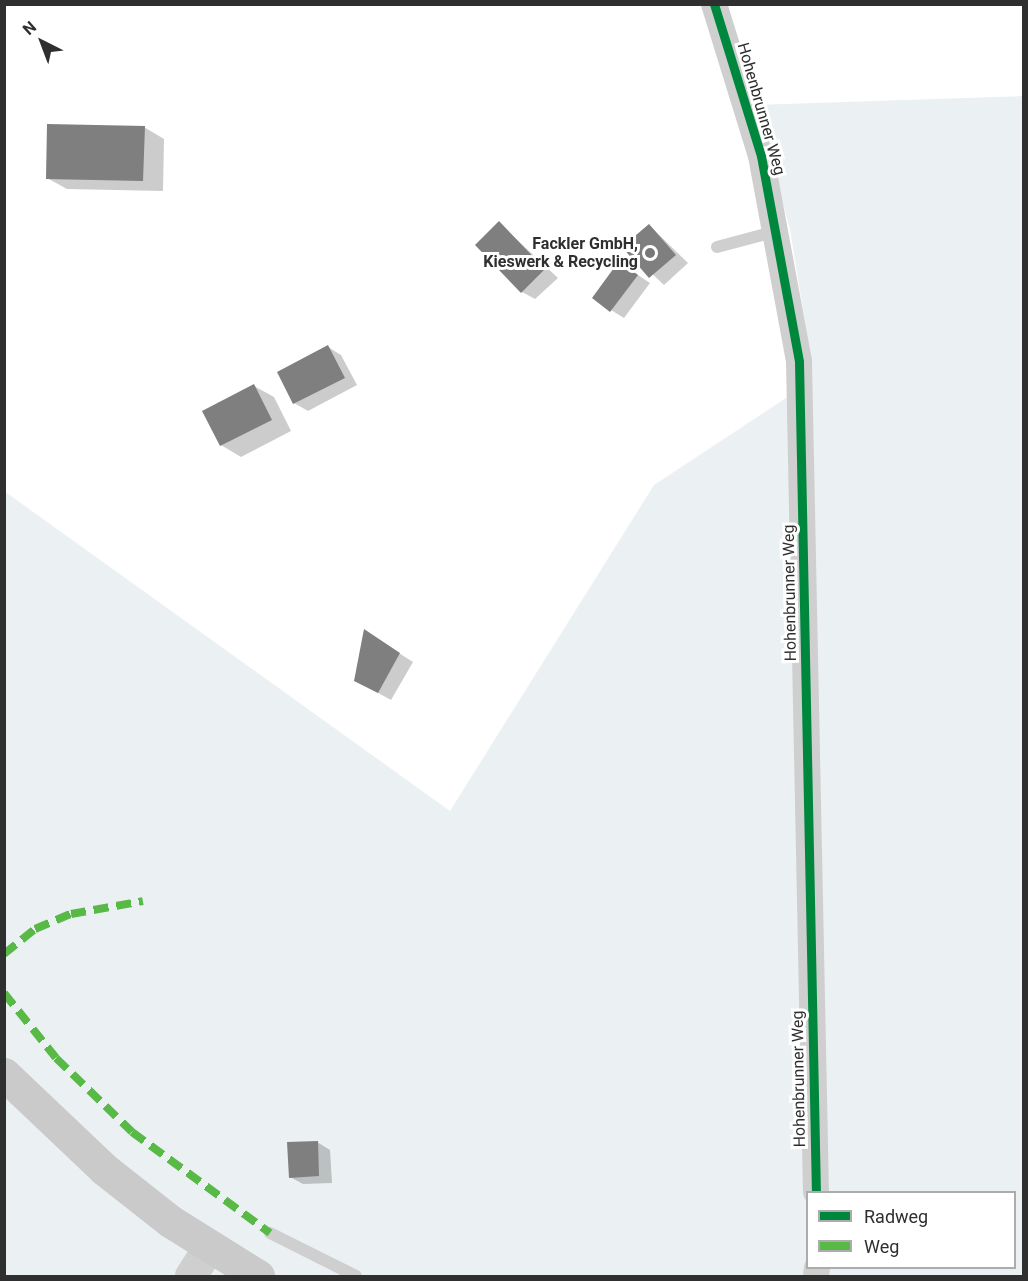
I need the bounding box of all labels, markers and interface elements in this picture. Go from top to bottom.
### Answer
north arrow [12,12,72,72]
text: N [19,17,40,39]
street label: Hohenbrunner Weg [733,41,789,177]
place label: Fackler GmbH, Kieswerk & Recycling [483,234,638,272]
marker: Fackler GmbH, Kieswerk & Recycling [643,246,657,260]
street label: Hohenbrunner Weg [779,524,801,662]
street label: Hohenbrunner Weg [788,1010,810,1148]
legend [806,1191,1016,1269]
text: Radweg [864,1206,928,1227]
text: Weg [864,1236,899,1257]

